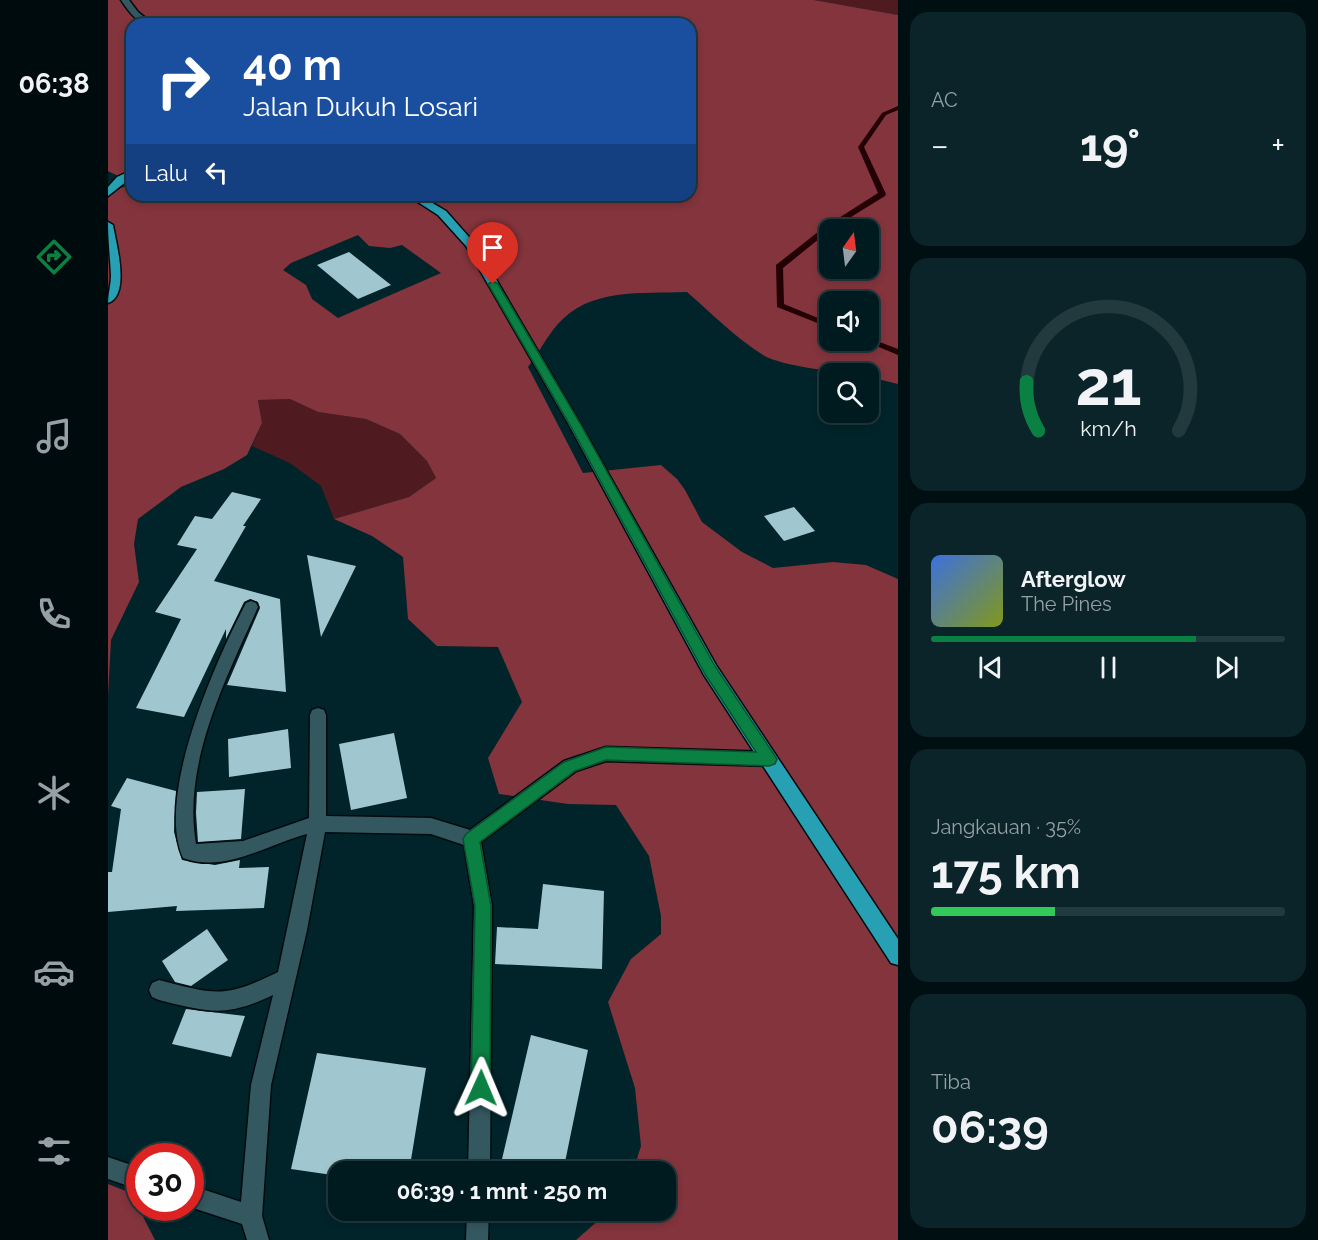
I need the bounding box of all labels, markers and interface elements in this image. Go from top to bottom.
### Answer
text: 40 m [243,41,342,90]
icon: right [144,42,222,120]
text: 06:38 [18,68,90,99]
text: AC [931,88,958,112]
text: Jalan Dukuh Losari [243,91,478,122]
text: 19° [1080,119,1140,172]
text: − [931,126,949,165]
text: + [1271,126,1285,165]
icon: left [200,156,233,189]
text: Lalu [144,160,188,186]
north arrow [819,219,879,279]
map controls [819,219,879,423]
pin [467,222,518,284]
icon: arrive [476,231,509,264]
icon: directions [33,236,75,278]
button: sound [819,291,879,351]
text: 21 [1075,347,1141,421]
button: search [819,363,879,423]
icon: music [33,415,75,457]
text: km/h [1080,417,1136,442]
text: Afterglow [1021,566,1126,592]
text: The Pines [1021,592,1112,616]
icon: phone [33,593,75,635]
icon: previous [974,651,1007,684]
icon: pause [1092,651,1125,684]
icon: next [1210,651,1243,684]
icon: climate [33,772,75,814]
text: Jangkauan · 35% [931,815,1081,839]
text: 175 km [931,846,1081,899]
icon: car [33,951,75,993]
position arrow [449,1056,513,1120]
text: Tiba [931,1070,971,1094]
text: 06:39 [931,1101,1049,1154]
icon: filters [33,1130,75,1172]
speed limit sign: 30 [126,1143,204,1221]
text: 06:39 · 1 mnt · 250 m [397,1178,607,1204]

